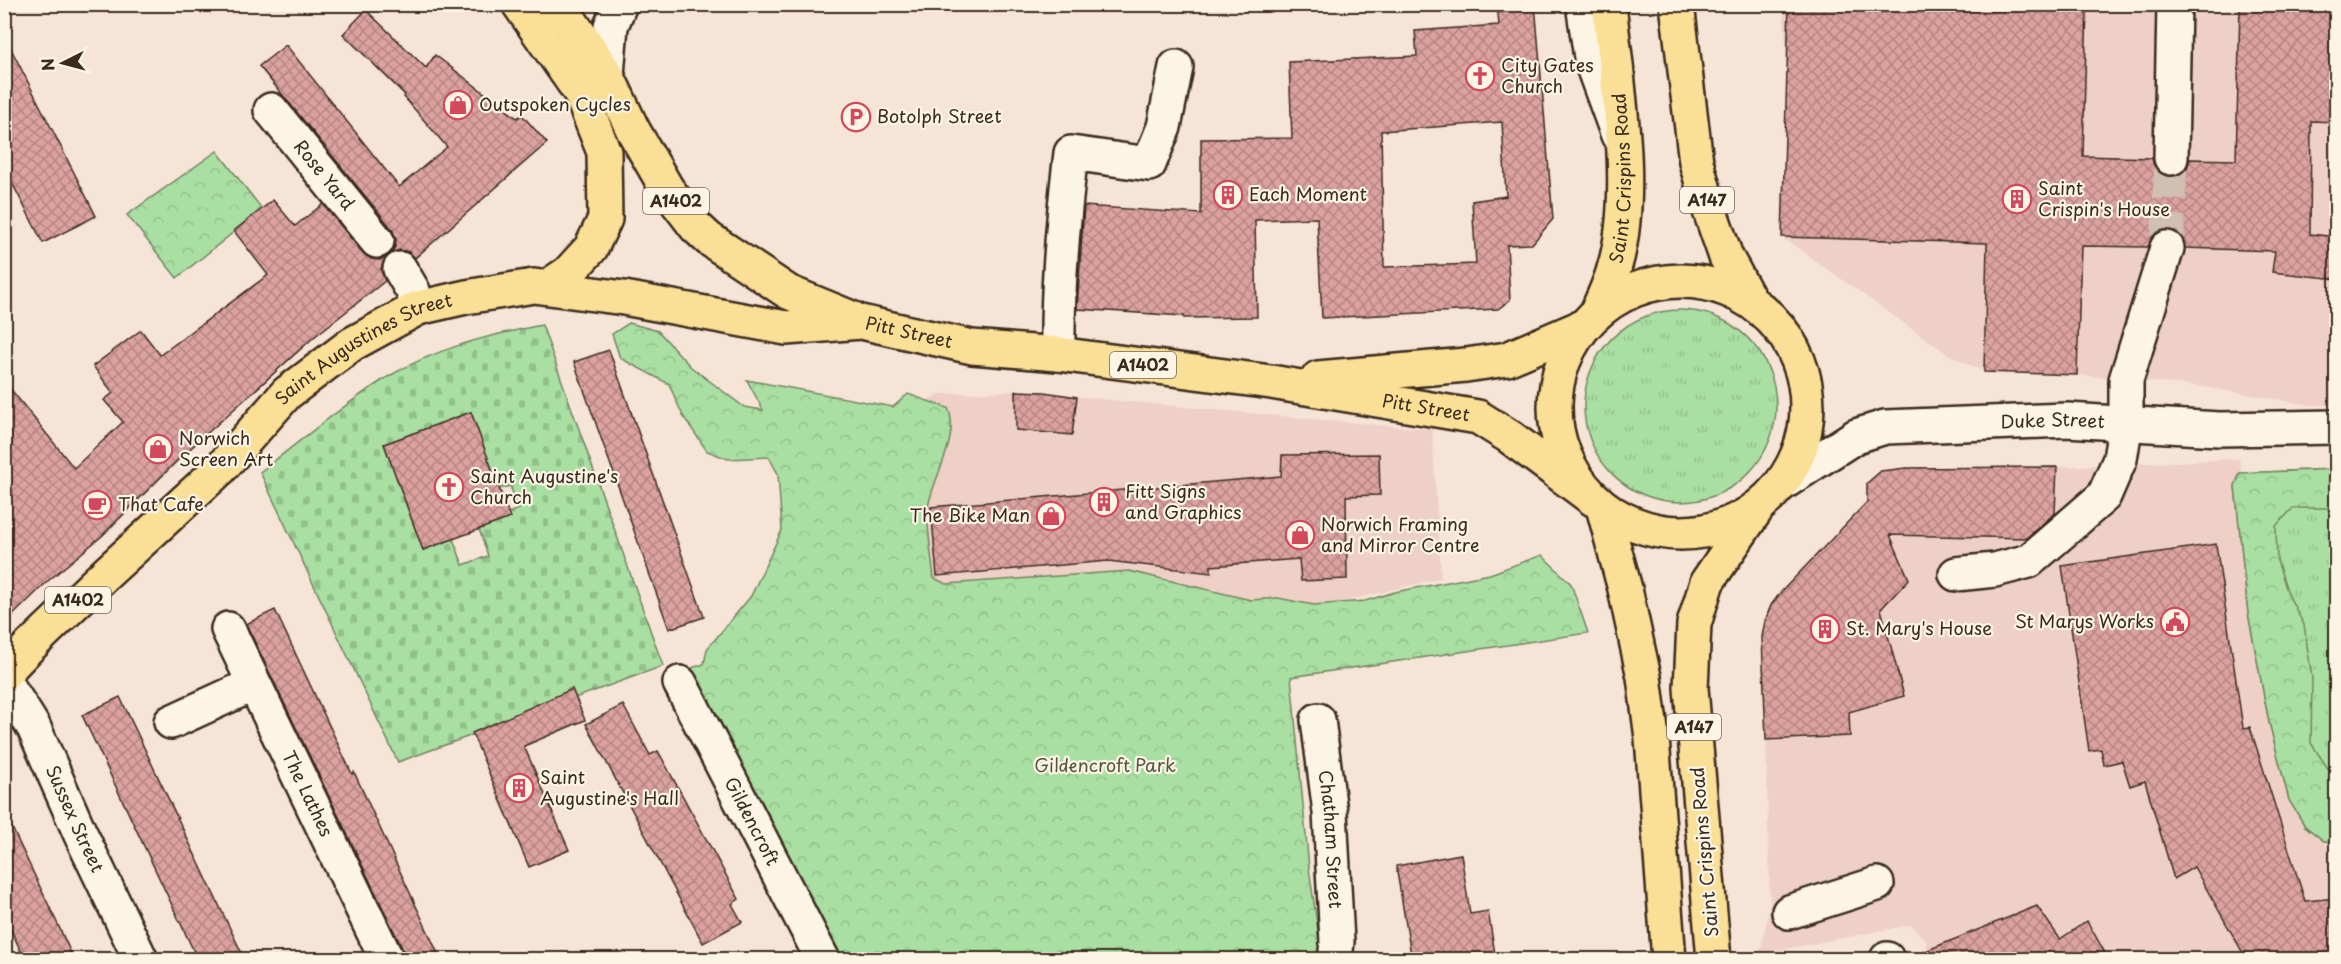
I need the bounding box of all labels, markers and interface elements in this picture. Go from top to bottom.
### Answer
north arrow [33,33,93,93]
place label: City Gates Church [1501,51,1594,99]
text: N [34,57,60,72]
church icon: City Gates Church [1464,60,1496,92]
shop icon: Outspoken Cycles [442,89,474,121]
place label: Outspoken Cycles [479,90,631,117]
street label: Saint Crispins Road [1601,92,1637,266]
parking icon: Botolph Street [840,101,872,133]
place label: Botolph Street [877,102,1002,129]
street label: Rose Yard [288,133,362,215]
place label: Saint Crispin's House [2038,174,2170,222]
building icon: Each Moment [1212,179,1244,211]
place label: Each Moment [1249,180,1367,207]
building icon: Saint Crispin's House [2001,183,2033,215]
road number: A147 [1680,187,1734,213]
road number: A1402 [643,188,709,214]
street label: Saint Augustines Street [268,286,454,410]
street label: Pitt Street [863,308,955,354]
road number: A1402 [1110,352,1176,378]
street label: Pitt Street [1380,386,1472,427]
street label: Duke Street [2000,405,2106,435]
place label: Norwich Screen Art [179,424,274,472]
shop icon: Norwich Screen Art [142,433,174,465]
place label: Saint Augustine's Church [470,462,618,510]
church icon: Saint Augustine's Church [433,471,465,503]
place label: Fitt Signs and Graphics [1125,477,1242,525]
building icon: Fitt Signs and Graphics [1088,486,1120,518]
cafe icon: That Cafe [81,489,113,521]
place label: That Cafe [118,490,204,517]
shop icon: The Bike Man [1035,500,1067,532]
place label: The Bike Man [910,501,1030,528]
place label: Norwich Framing and Mirror Centre [1321,510,1480,558]
shop icon: Norwich Framing and Mirror Centre [1284,519,1316,551]
road number: A1402 [45,587,111,613]
public building icon: St Marys Works [2159,606,2191,638]
place label: St Marys Works [2015,607,2154,634]
building icon: St. Mary's House [1809,613,1841,645]
place label: St. Mary's House [1846,614,1992,641]
road number: A147 [1667,714,1721,740]
street label: The Lathes [276,746,341,841]
park label: Gildencroft Park [1034,751,1176,778]
street label: Sussex Street [40,760,112,877]
place label: Saint Augustine's Hall [540,763,679,811]
street label: Saint Crispins Road [1683,766,1724,938]
street label: Chatham Street [1313,768,1350,909]
building icon: Saint Augustine's Hall [503,772,535,804]
street label: Gildencroft [719,772,787,870]

